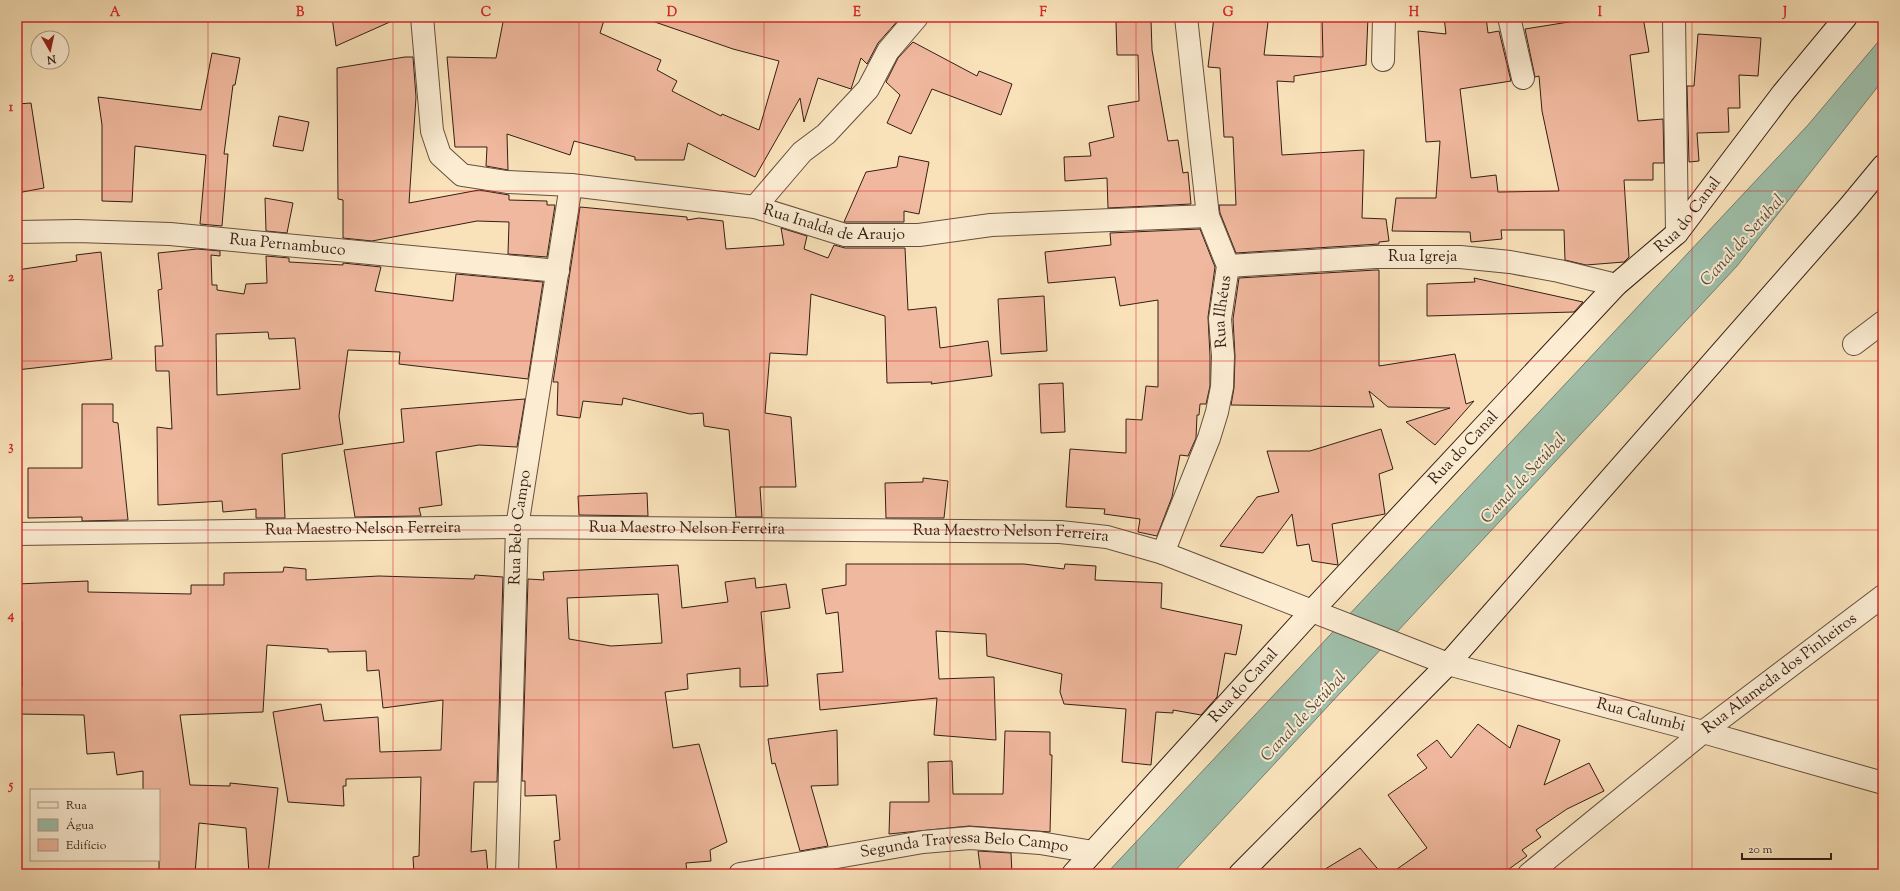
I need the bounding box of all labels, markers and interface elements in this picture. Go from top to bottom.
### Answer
text: A [110,4,121,22]
text: B [296,4,305,22]
text: C [481,4,491,22]
text: D [667,4,677,22]
text: E [853,4,861,22]
text: F [1039,4,1047,22]
text: G [1223,4,1234,22]
text: H [1409,4,1420,22]
text: I [1598,4,1603,22]
text: J [1782,4,1787,22]
north arrow [30,30,70,70]
text: N [46,50,58,68]
text: 1 [9,99,14,117]
street label: Rua do Canal [1650,172,1727,259]
water label: Canal de Setúbal [1695,190,1791,292]
street label: Rua Inalda de Araujo [760,199,905,247]
street label: Rua Pernambuco [228,228,347,262]
street label: Rua Igreja [1388,246,1458,269]
text: 2 [8,269,15,287]
street label: Rua Ilhéus [1208,274,1238,349]
street label: Rua do Canal [1423,406,1504,490]
water label: Canal de Setúbal [1476,428,1572,530]
text: 3 [8,438,14,456]
street label: Rua Belo Campo [504,468,537,585]
street label: Rua Maestro Nelson Ferreira [265,516,462,542]
street label: Rua Maestro Nelson Ferreira [589,516,786,541]
street label: Rua Maestro Nelson Ferreira [913,519,1111,549]
text: 4 [7,607,15,625]
street label: Rua Alameda dos Pinheiros [1698,608,1862,740]
street label: Rua do Canal [1204,643,1284,728]
water label: Canal de Setúbal [1256,666,1352,768]
street label: Rua Calumbi [1594,693,1688,738]
text: 5 [8,777,14,795]
legend [30,789,160,861]
text: Rua [66,797,87,815]
text: Água [66,817,94,835]
street label: Segunda Travessa Belo Campo [858,826,1071,864]
scale bar [1742,835,1831,861]
text: Edifício [66,837,107,855]
text: 20 m [1748,841,1773,859]

